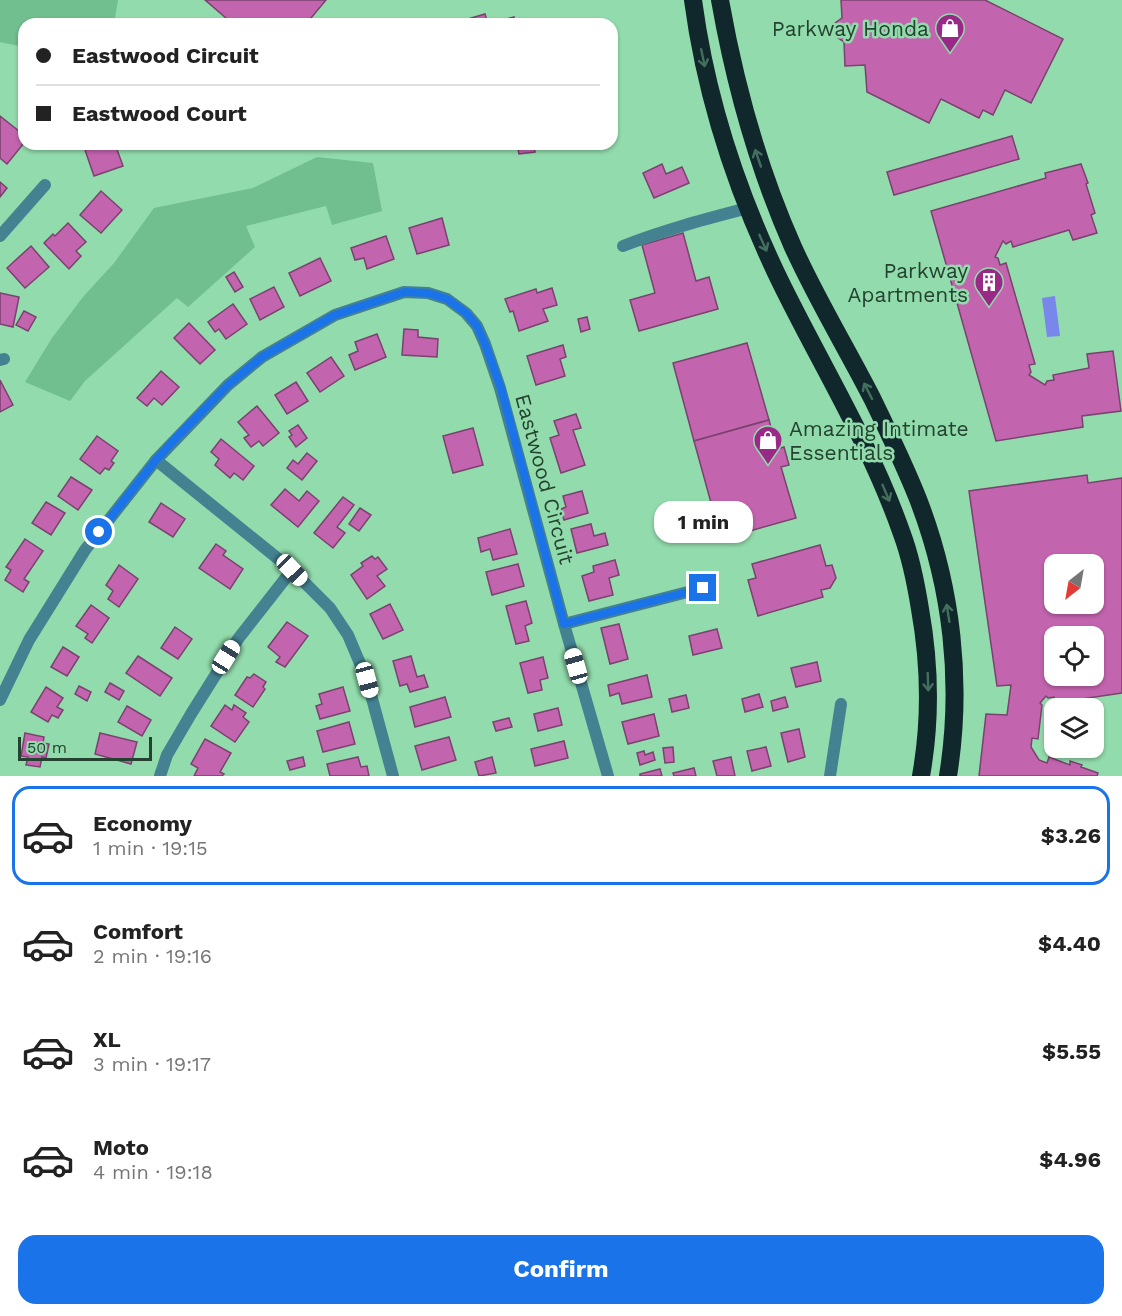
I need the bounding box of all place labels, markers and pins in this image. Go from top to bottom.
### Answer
shop icon: Parkway Honda [934,12,966,54]
place label: Parkway Honda [772,16,929,41]
place label: Parkway Apartments [848,258,968,307]
building icon: Parkway Apartments [973,266,1005,308]
place label: Amazing Intimate Essentials [789,416,969,465]
shop icon: Amazing Intimate Essentials [752,424,784,466]

